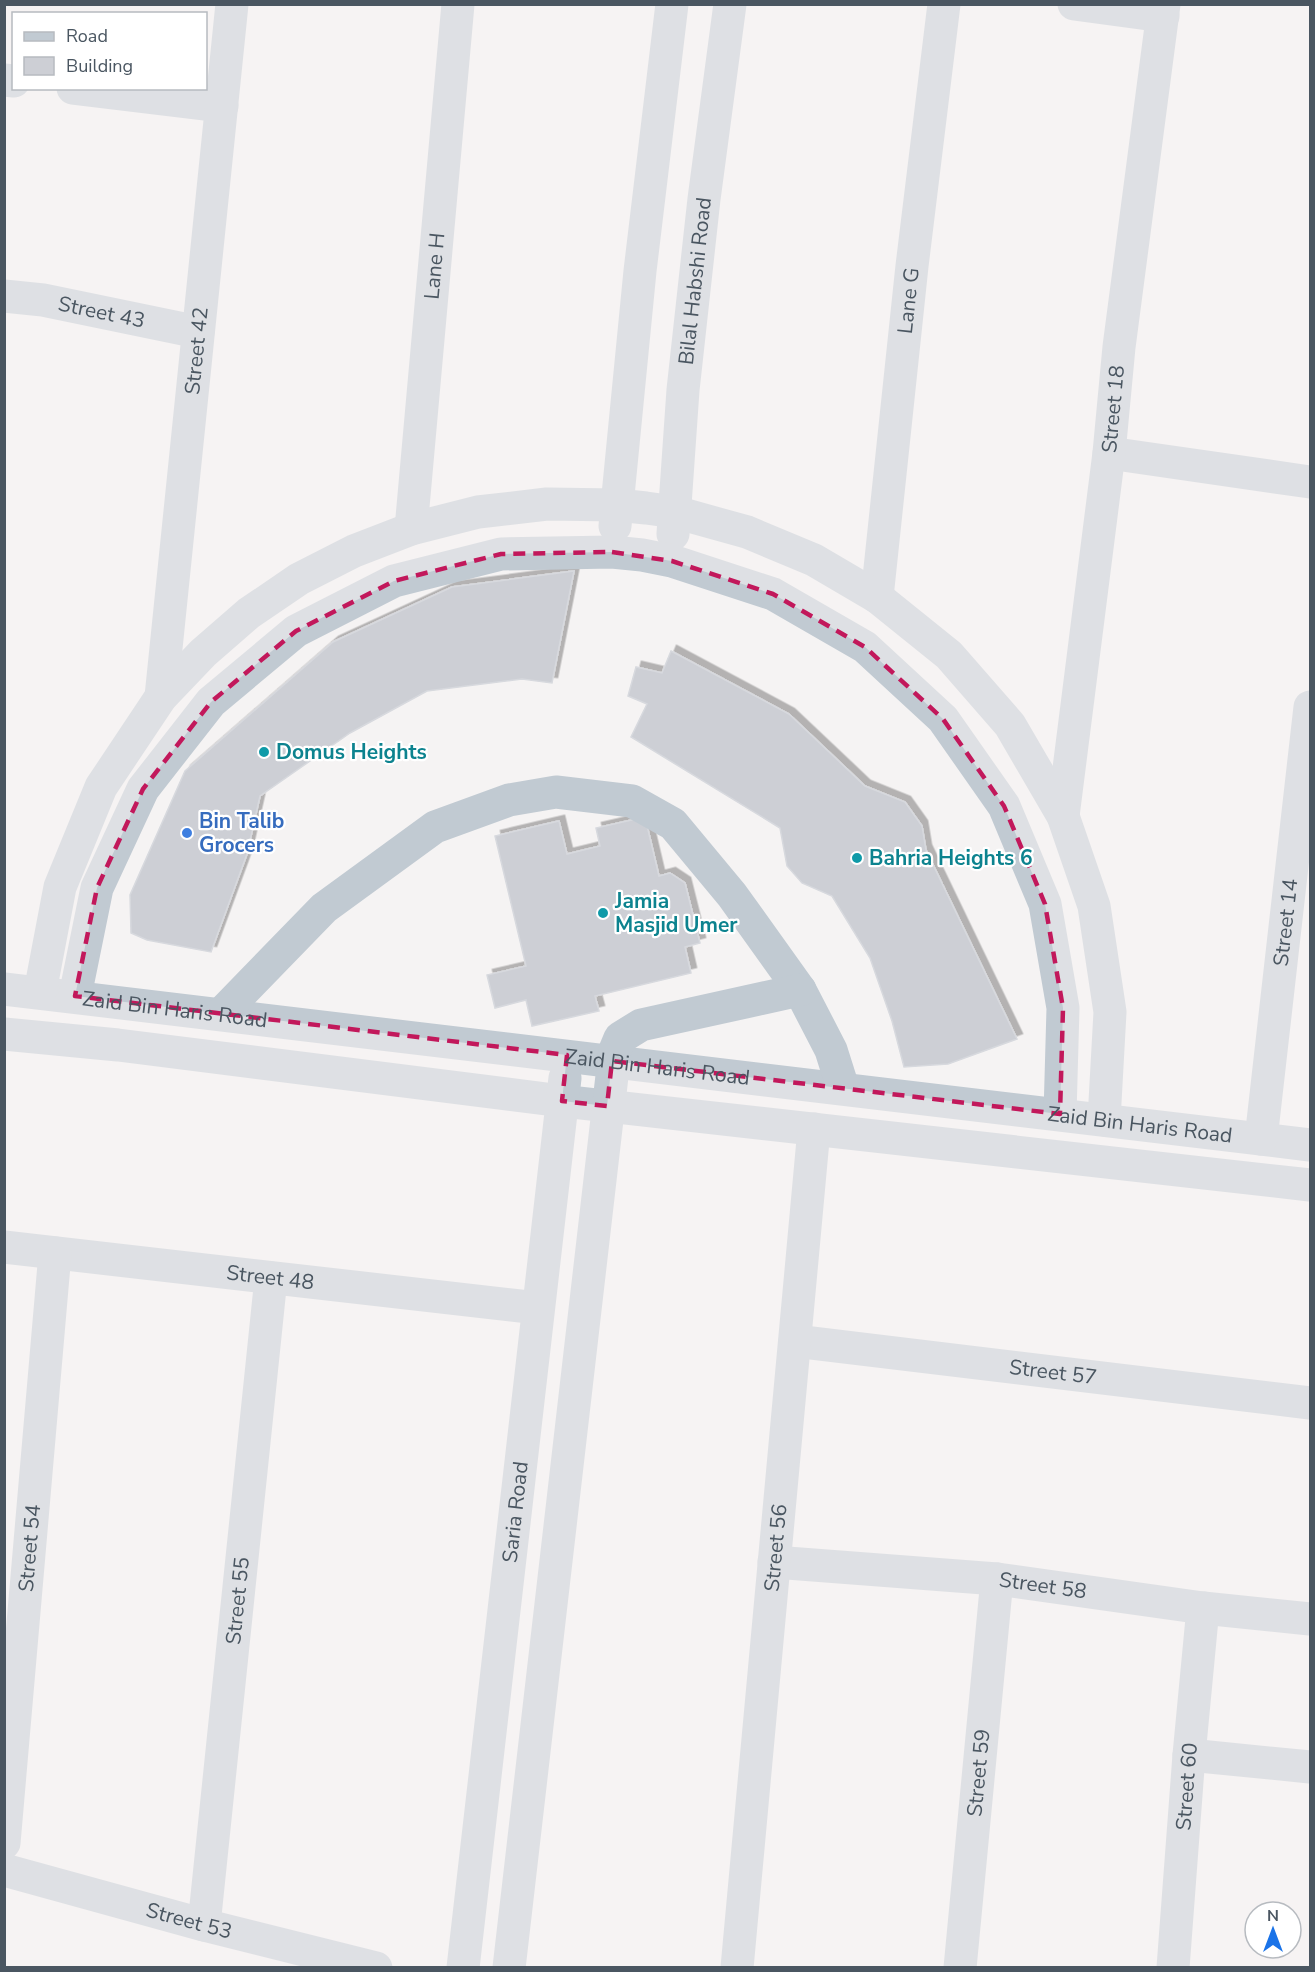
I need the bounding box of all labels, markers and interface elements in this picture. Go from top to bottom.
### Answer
legend [12,12,207,90]
text: Road [66,24,108,48]
text: Building [66,54,133,78]
street label: Bilal Habshi Road [672,196,718,366]
street label: Lane H [418,231,451,301]
street label: Lane G [891,266,926,335]
street label: Street 43 [56,289,147,335]
street label: Street 42 [178,306,215,396]
street label: Street 18 [1095,364,1131,454]
place label: Domus Heights [276,738,427,766]
marker: Domus Heights [257,745,271,759]
place label: Bin Talib Grocers [199,807,284,859]
marker: Bin Talib Grocers [180,826,194,840]
place label: Bahria Heights 6 [869,844,1032,872]
marker: Bahria Heights 6 [850,851,864,865]
street label: Street 14 [1267,877,1304,968]
place label: Jamia Masjid Umer [614,887,738,939]
marker: Jamia Masjid Umer [596,906,610,920]
street label: Zaid Bin Haris Road [81,984,269,1034]
street label: Zaid Bin Haris Road [563,1042,751,1092]
street label: Zaid Bin Haris Road [1046,1100,1234,1150]
street label: Street 48 [225,1259,316,1296]
street label: Street 57 [1008,1353,1098,1391]
street label: Saria Road [496,1460,535,1564]
street label: Street 54 [12,1503,47,1593]
street label: Street 56 [758,1503,794,1593]
street label: Street 55 [219,1556,256,1646]
street label: Street 58 [997,1565,1088,1605]
street label: Street 59 [960,1728,997,1818]
street label: Street 60 [1169,1741,1204,1831]
street label: Street 53 [143,1896,235,1946]
north arrow [1243,1900,1303,1960]
text: N [1267,1905,1279,1927]

